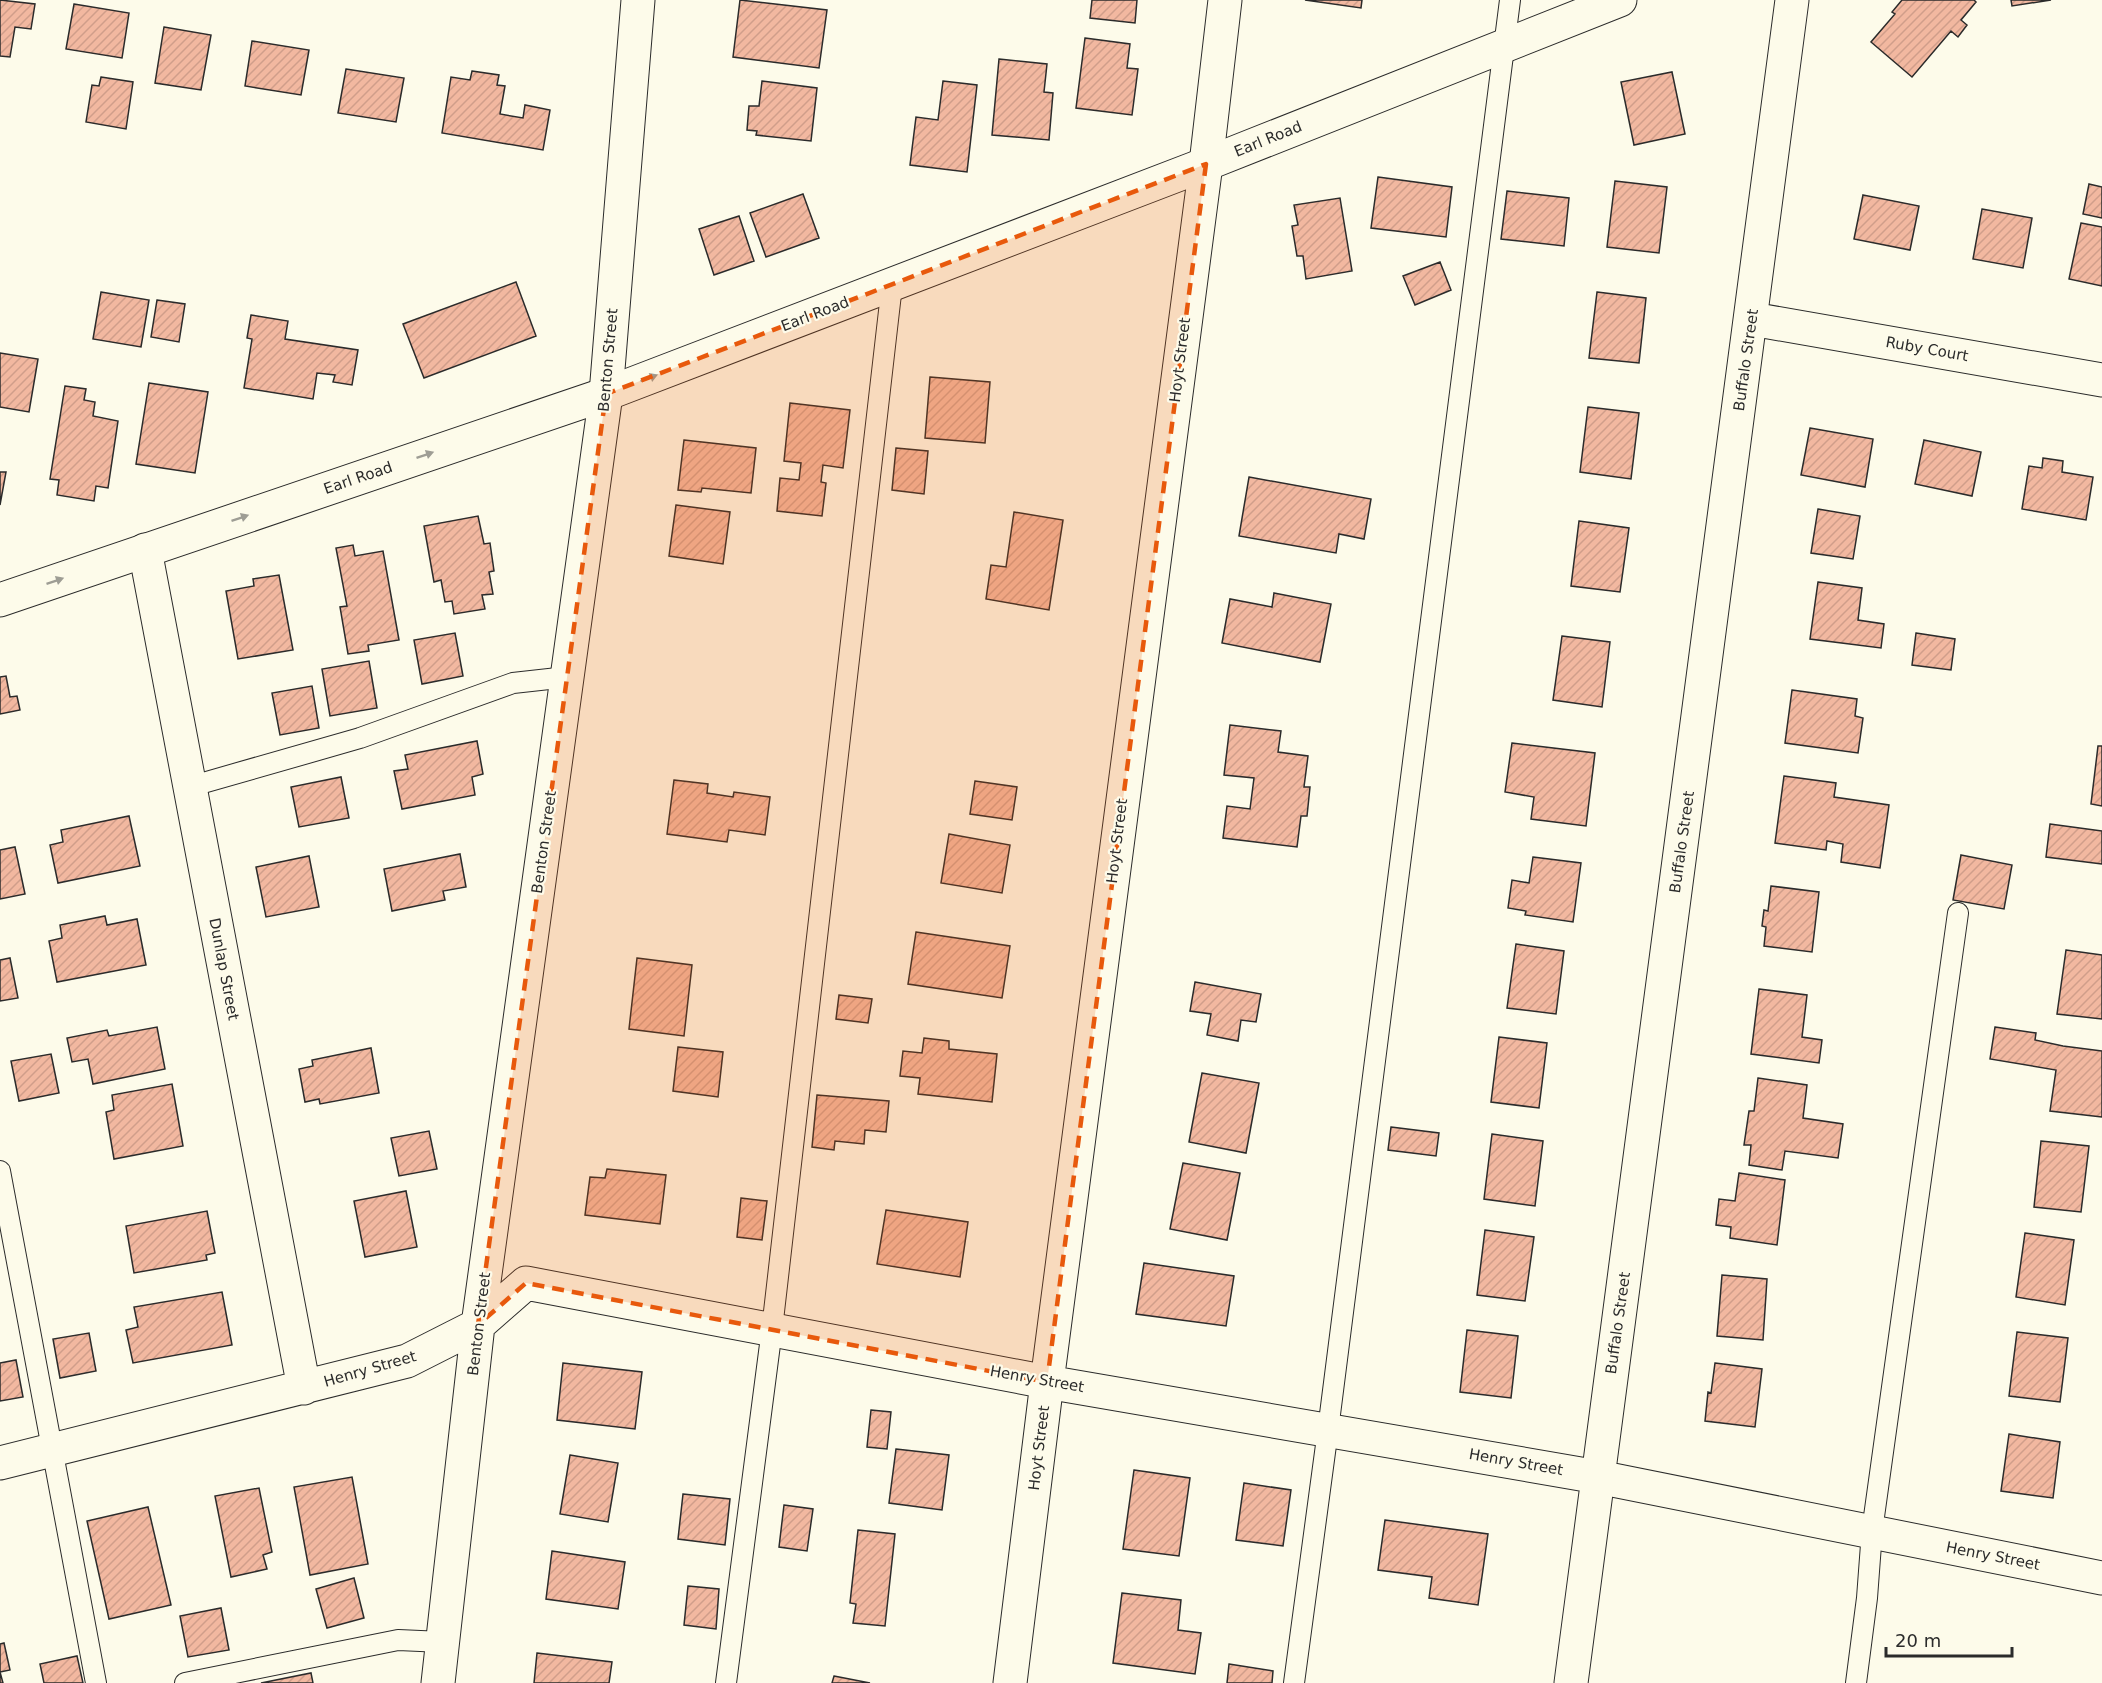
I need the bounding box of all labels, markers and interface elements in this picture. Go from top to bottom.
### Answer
street label: Earl Road [1232,117,1304,161]
street label: Earl Road [778,293,852,335]
street label: Benton Street [595,307,622,413]
street label: Buffalo Street [1730,308,1762,412]
street label: Hoyt Street [1166,316,1194,404]
street label: Ruby Court [1884,333,1970,365]
one-way arrow [640,373,658,383]
one-way arrow [416,450,434,460]
street label: Earl Road [321,458,395,498]
one-way arrow [231,513,249,522]
one-way arrow [46,575,64,585]
street label: Benton Street [528,789,560,895]
street label: Buffalo Street [1666,790,1698,894]
street label: Hoyt Street [1103,797,1131,885]
street label: Dunlap Street [205,916,243,1022]
street label: Benton Street [464,1271,494,1377]
street label: Buffalo Street [1602,1271,1634,1375]
street label: Henry Street [322,1347,418,1391]
street label: Henry Street [988,1362,1086,1396]
street label: Hoyt Street [1025,1404,1053,1492]
street label: Henry Street [1467,1445,1565,1479]
street label: Henry Street [1944,1538,2042,1574]
scale bar [1886,1620,2012,1658]
text: 20 m [1895,1630,1941,1651]

